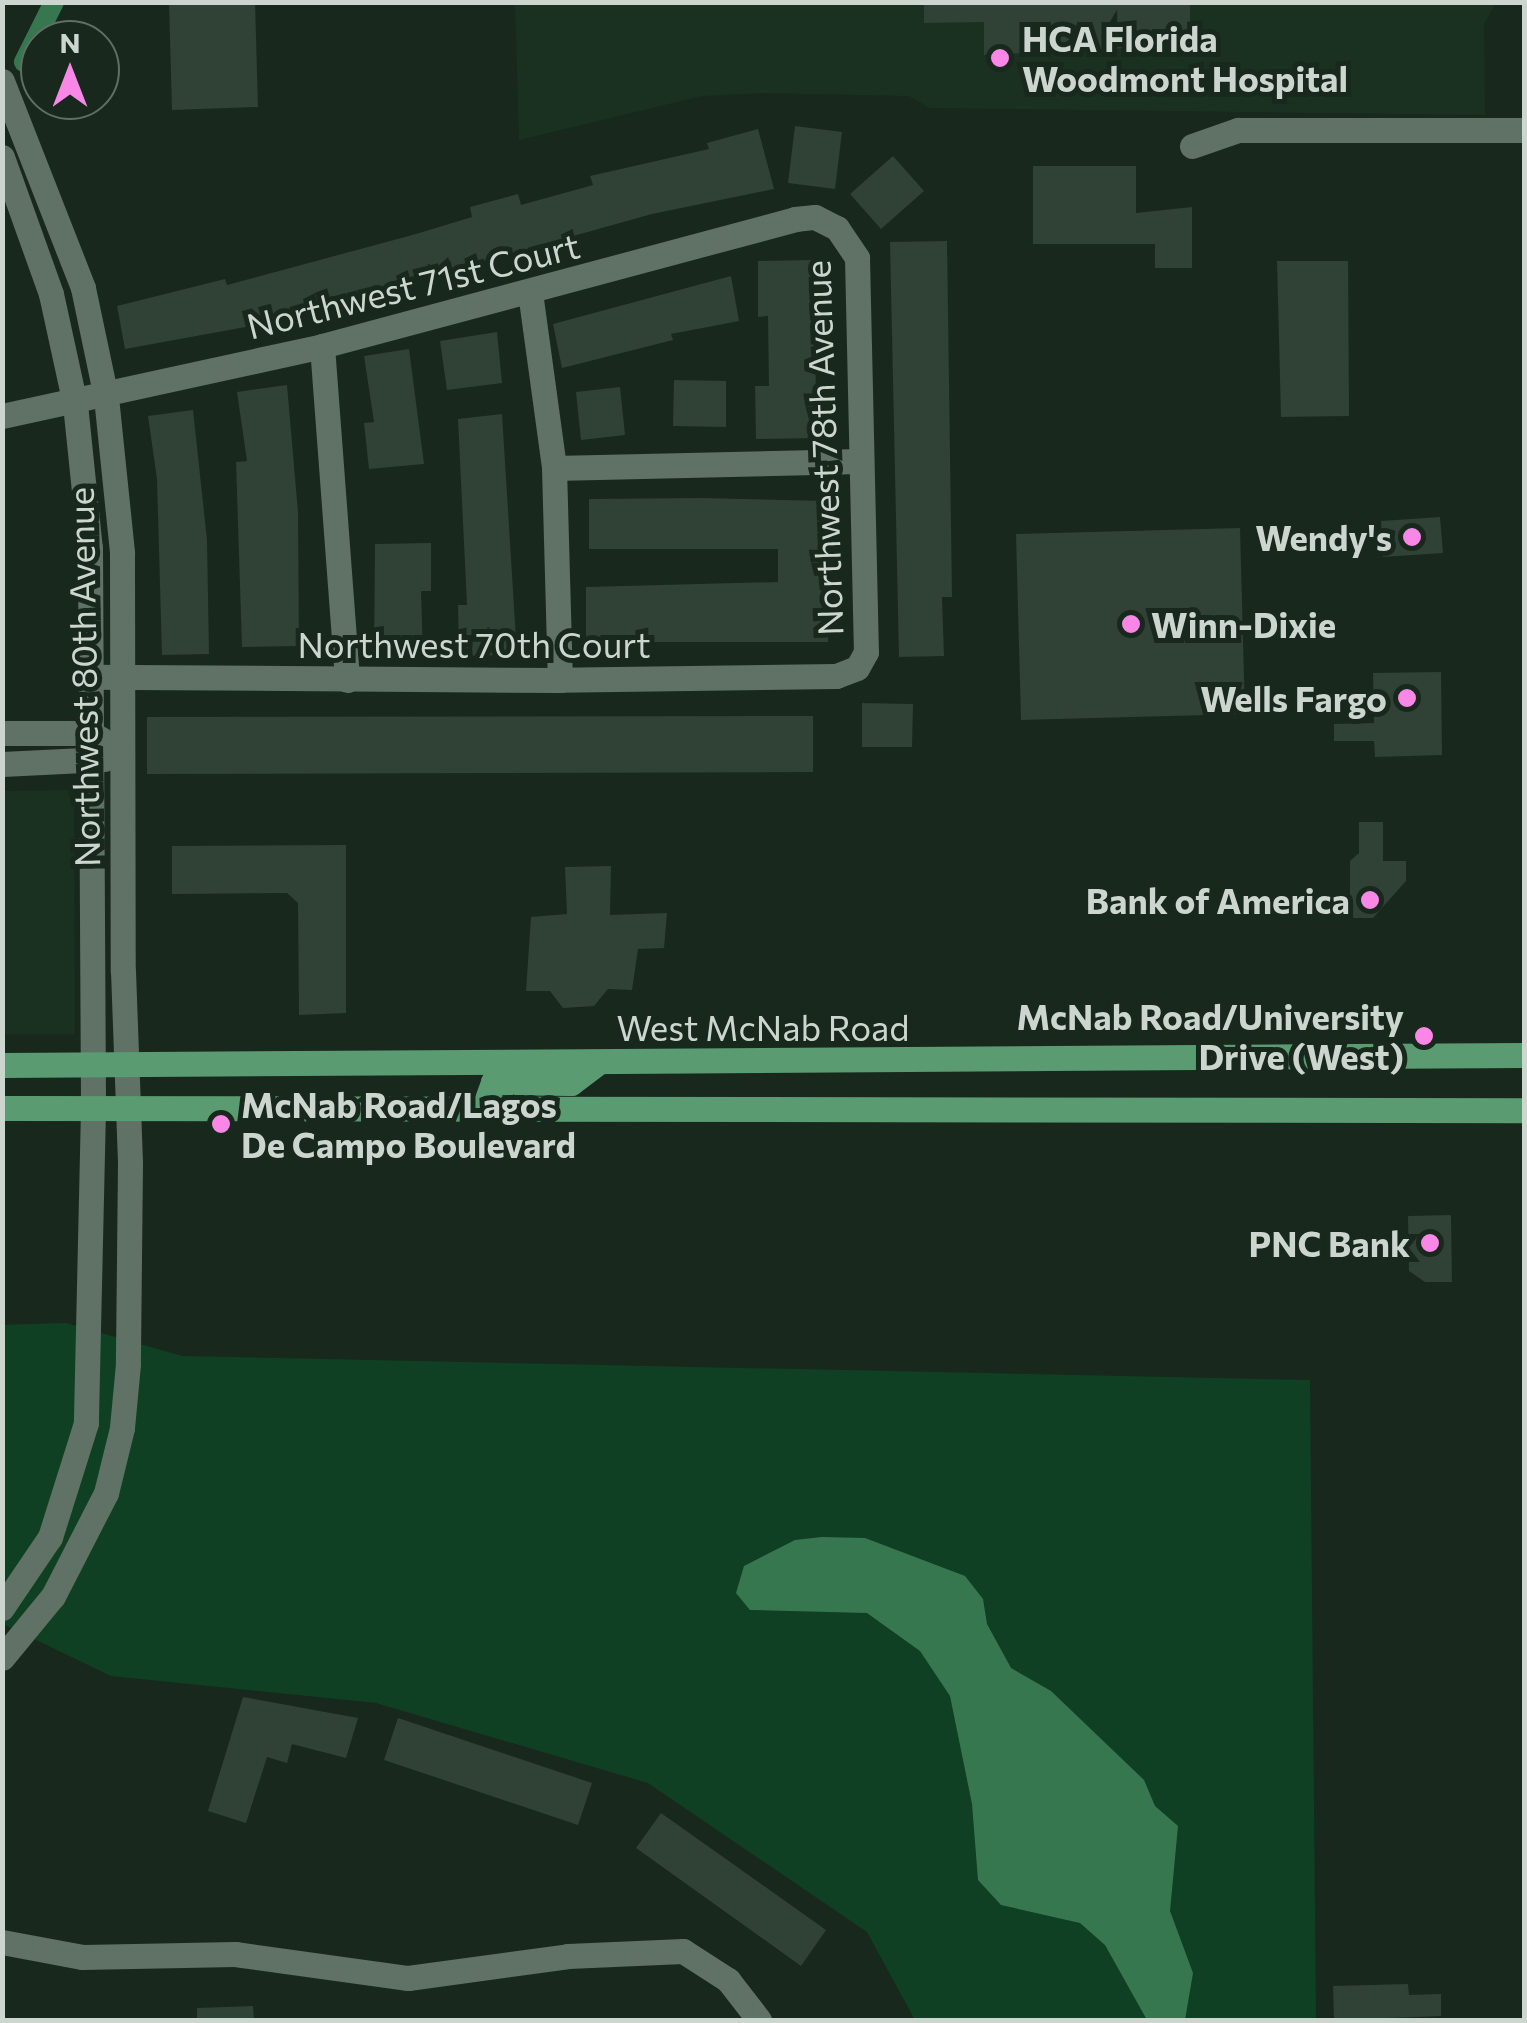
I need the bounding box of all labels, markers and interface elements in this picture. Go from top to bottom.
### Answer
place label: HCA Florida Woodmont Hospital [1022,17,1348,99]
north arrow [20,20,120,120]
text: N [60,25,81,59]
marker: HCA Florida Woodmont Hospital [987,45,1013,71]
street label: Northwest 71st Court [242,223,584,347]
street label: Northwest 78th Avenue [795,260,851,636]
street label: Northwest 80th Avenue [59,487,107,867]
place label: Wendy's [1255,516,1392,558]
marker: Wendy's [1401,526,1423,548]
place label: Winn-Dixie [1151,603,1336,645]
marker: Winn-Dixie [1120,613,1142,635]
street label: Northwest 70th Court [297,623,651,665]
place label: Wells Fargo [1200,677,1387,719]
marker: Wells Fargo [1396,687,1418,709]
place label: Bank of America [1086,879,1350,921]
marker: Bank of America [1359,889,1381,911]
place label: McNab Road/University Drive (West) [1017,995,1404,1077]
street label: West McNab Road [616,1006,910,1048]
marker: McNab Road/University Drive (West) [1413,1025,1435,1047]
place label: McNab Road/Lagos De Campo Boulevard [241,1083,576,1165]
marker: McNab Road/Lagos De Campo Boulevard [210,1113,232,1135]
place label: PNC Bank [1248,1222,1410,1264]
marker: PNC Bank [1419,1232,1441,1254]

